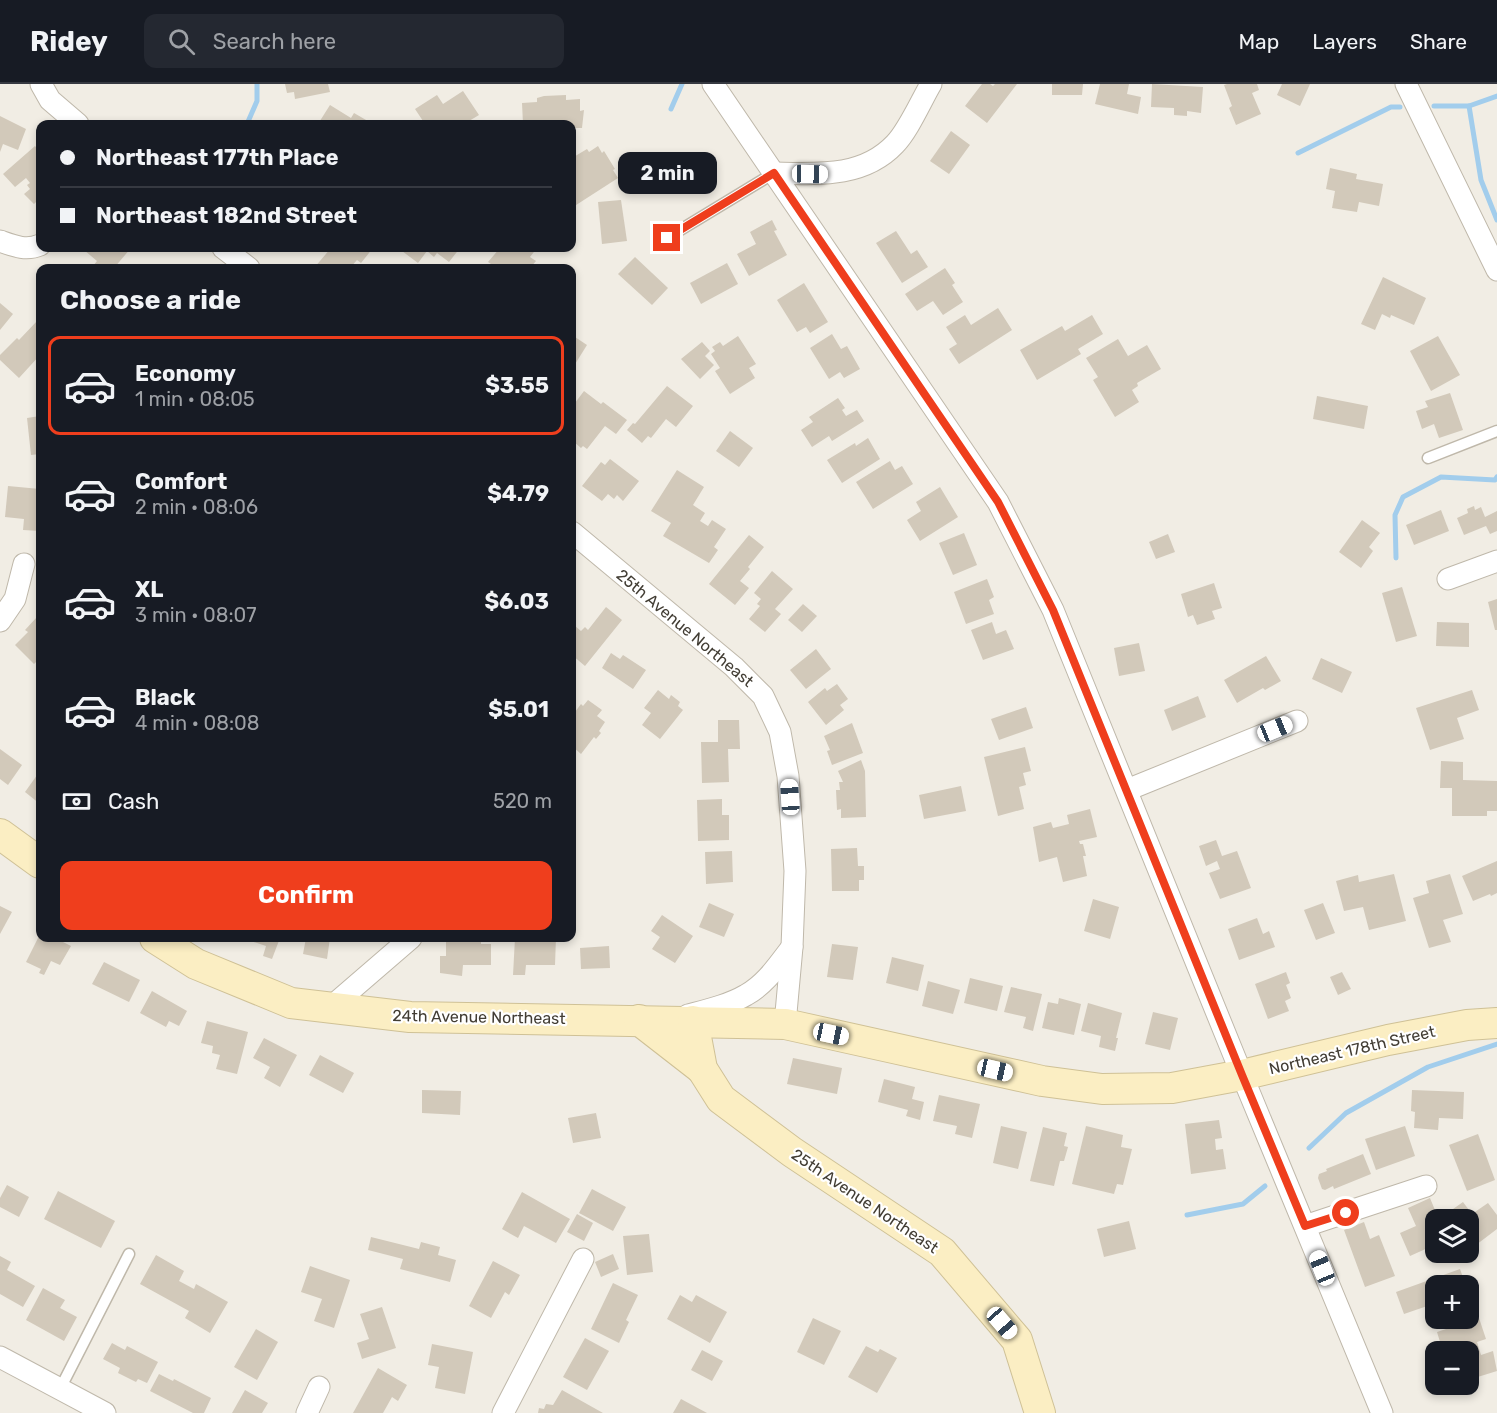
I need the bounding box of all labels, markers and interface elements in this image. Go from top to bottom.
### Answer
search box [144,14,564,68]
text: Ridey [30,25,108,58]
icon: search [165,25,198,58]
text: Search here [213,28,336,55]
text: Map [1238,29,1279,54]
text: Layers [1312,29,1377,54]
text: Share [1410,29,1467,54]
text: Northeast 177th Place [96,144,339,171]
callout: 2 min [618,151,716,193]
text: 2 min [640,161,695,185]
car [792,165,828,183]
text: Northeast 182nd Street [96,202,357,229]
route end [653,224,680,251]
text: Choose a ride [60,284,241,316]
icon: car [63,359,117,413]
text: Economy [135,360,236,387]
text: $3.55 [485,372,549,399]
text: 1 min · 08:05 [135,387,255,411]
icon: car [63,467,117,521]
text: Comfort [135,468,227,495]
text: $4.79 [487,480,549,507]
text: 2 min · 08:06 [135,495,258,519]
street label: 25th Avenue Northeast [613,565,757,691]
icon: car [63,575,117,629]
text: XL [135,576,163,603]
text: $6.03 [484,588,549,615]
text: 3 min · 08:07 [135,603,257,627]
icon: car [63,683,117,737]
text: Black [135,684,196,711]
text: $5.01 [488,696,549,723]
text: 4 min · 08:08 [135,711,259,735]
car [1255,714,1295,744]
car [780,778,800,816]
icon: cash [60,785,93,818]
text: Cash [108,788,159,815]
text: 520 m [493,789,552,813]
button: Confirm [60,861,552,930]
street label: 24th Avenue Northeast [392,1006,566,1028]
car [812,1021,850,1047]
street label: Northeast 178th Street [1267,1022,1437,1078]
car [975,1057,1015,1083]
street label: 25th Avenue Northeast [788,1145,942,1257]
route start [1332,1199,1359,1226]
map controls [1425,1209,1479,1395]
button: layers [1425,1209,1479,1263]
car [1307,1248,1337,1288]
button: + [1425,1275,1479,1329]
car [983,1304,1021,1342]
button: − [1425,1341,1479,1395]

